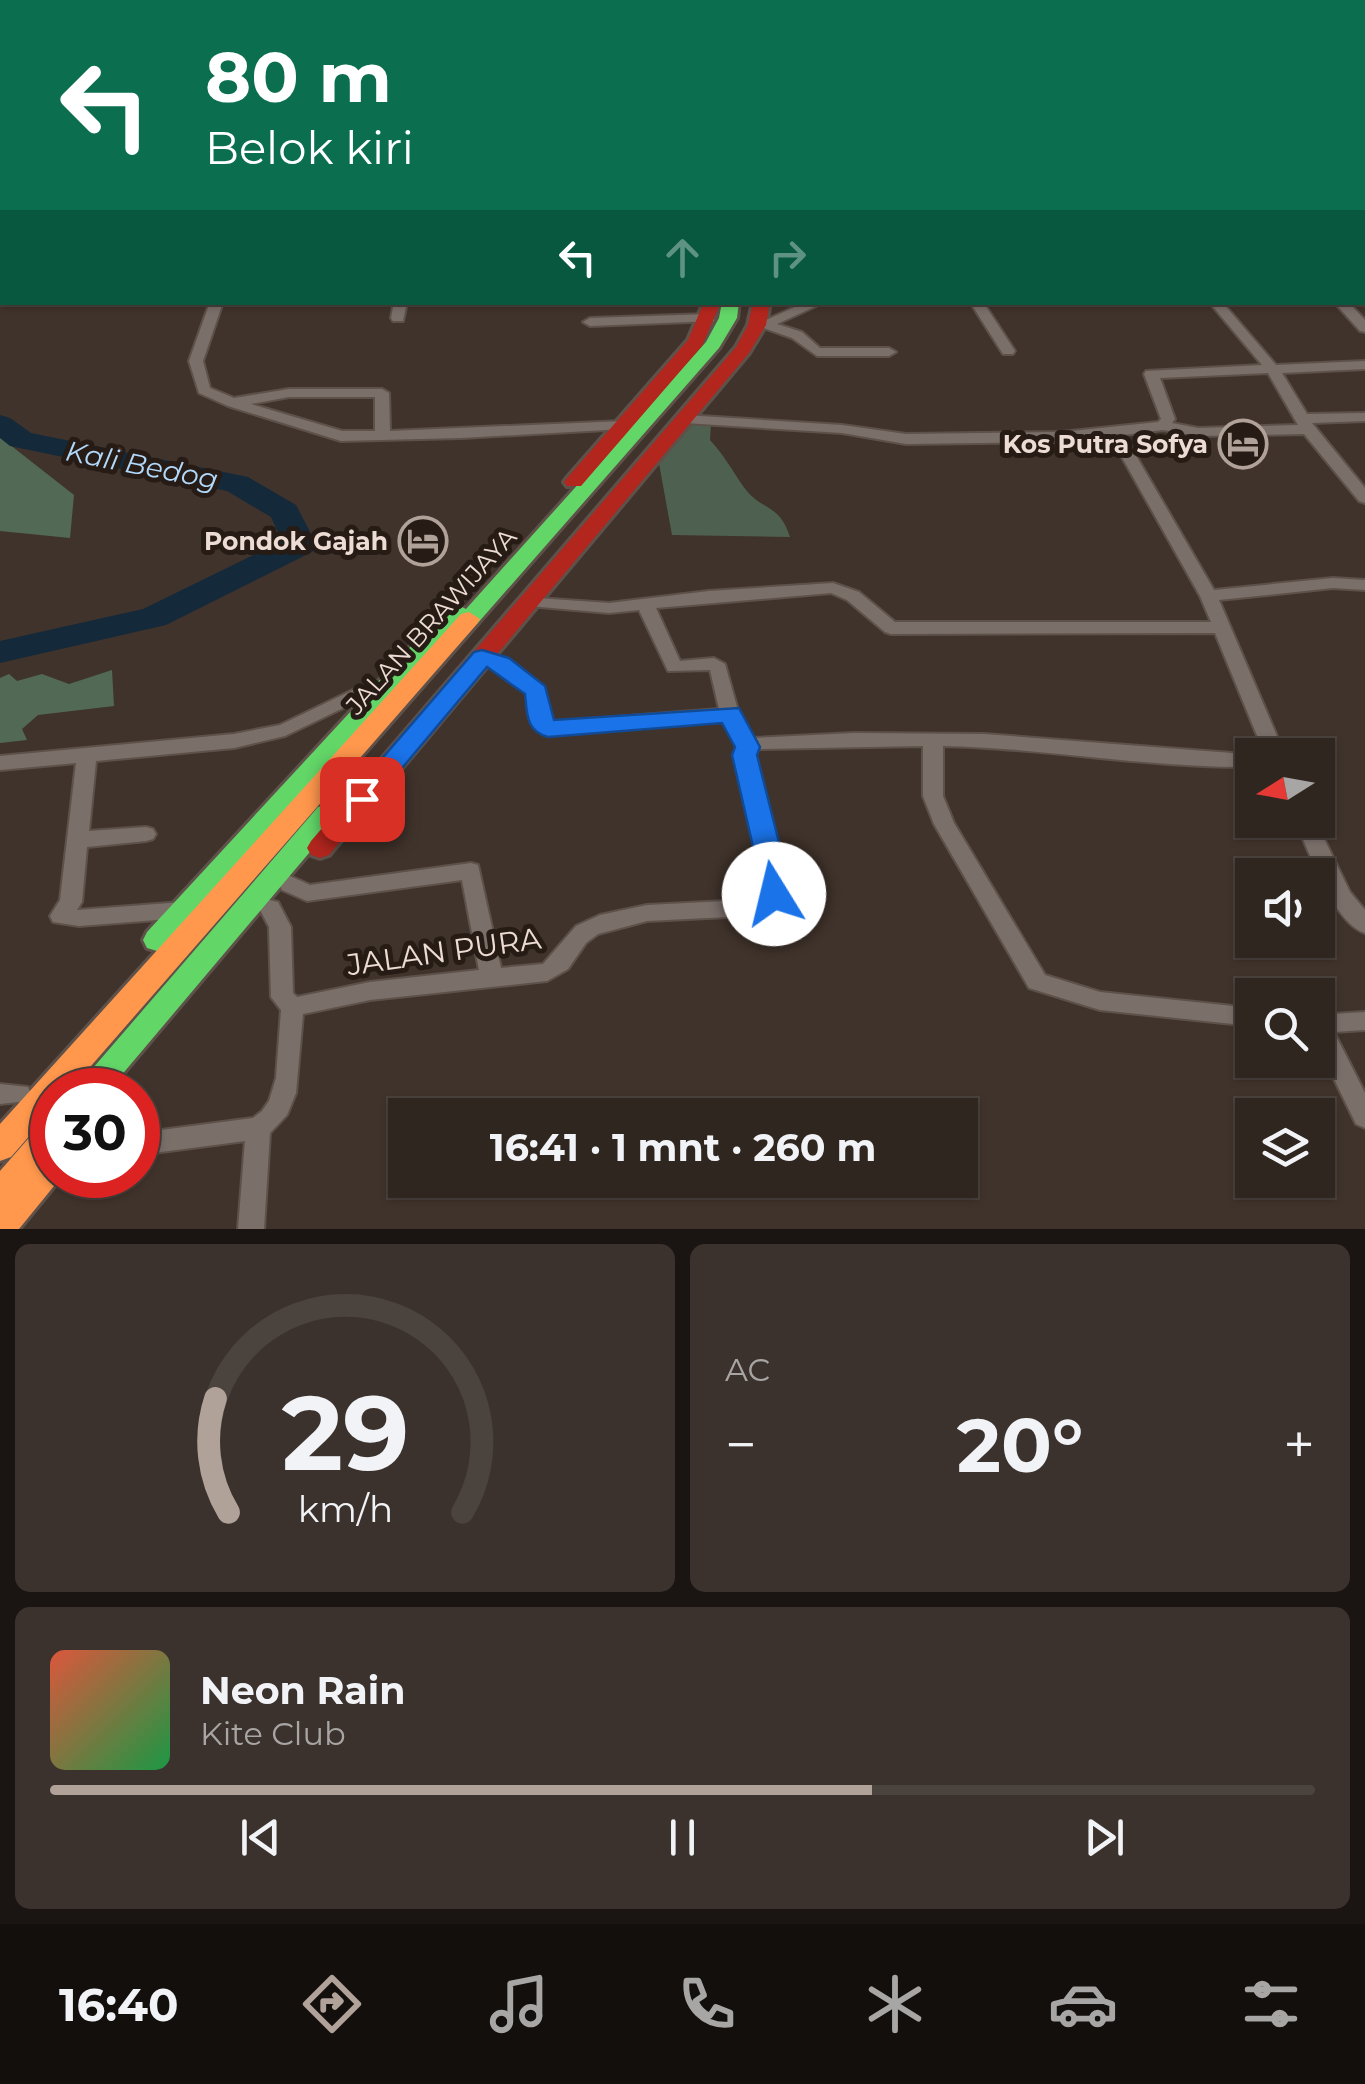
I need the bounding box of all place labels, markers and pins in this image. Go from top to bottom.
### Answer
hotel icon: Kos Putra Sofya [1217,418,1269,470]
place label: Kos Putra Sofya [1003,429,1208,459]
hotel icon: Pondok Gajah [397,515,449,567]
place label: Pondok Gajah [204,526,388,556]
pin [320,757,405,842]

